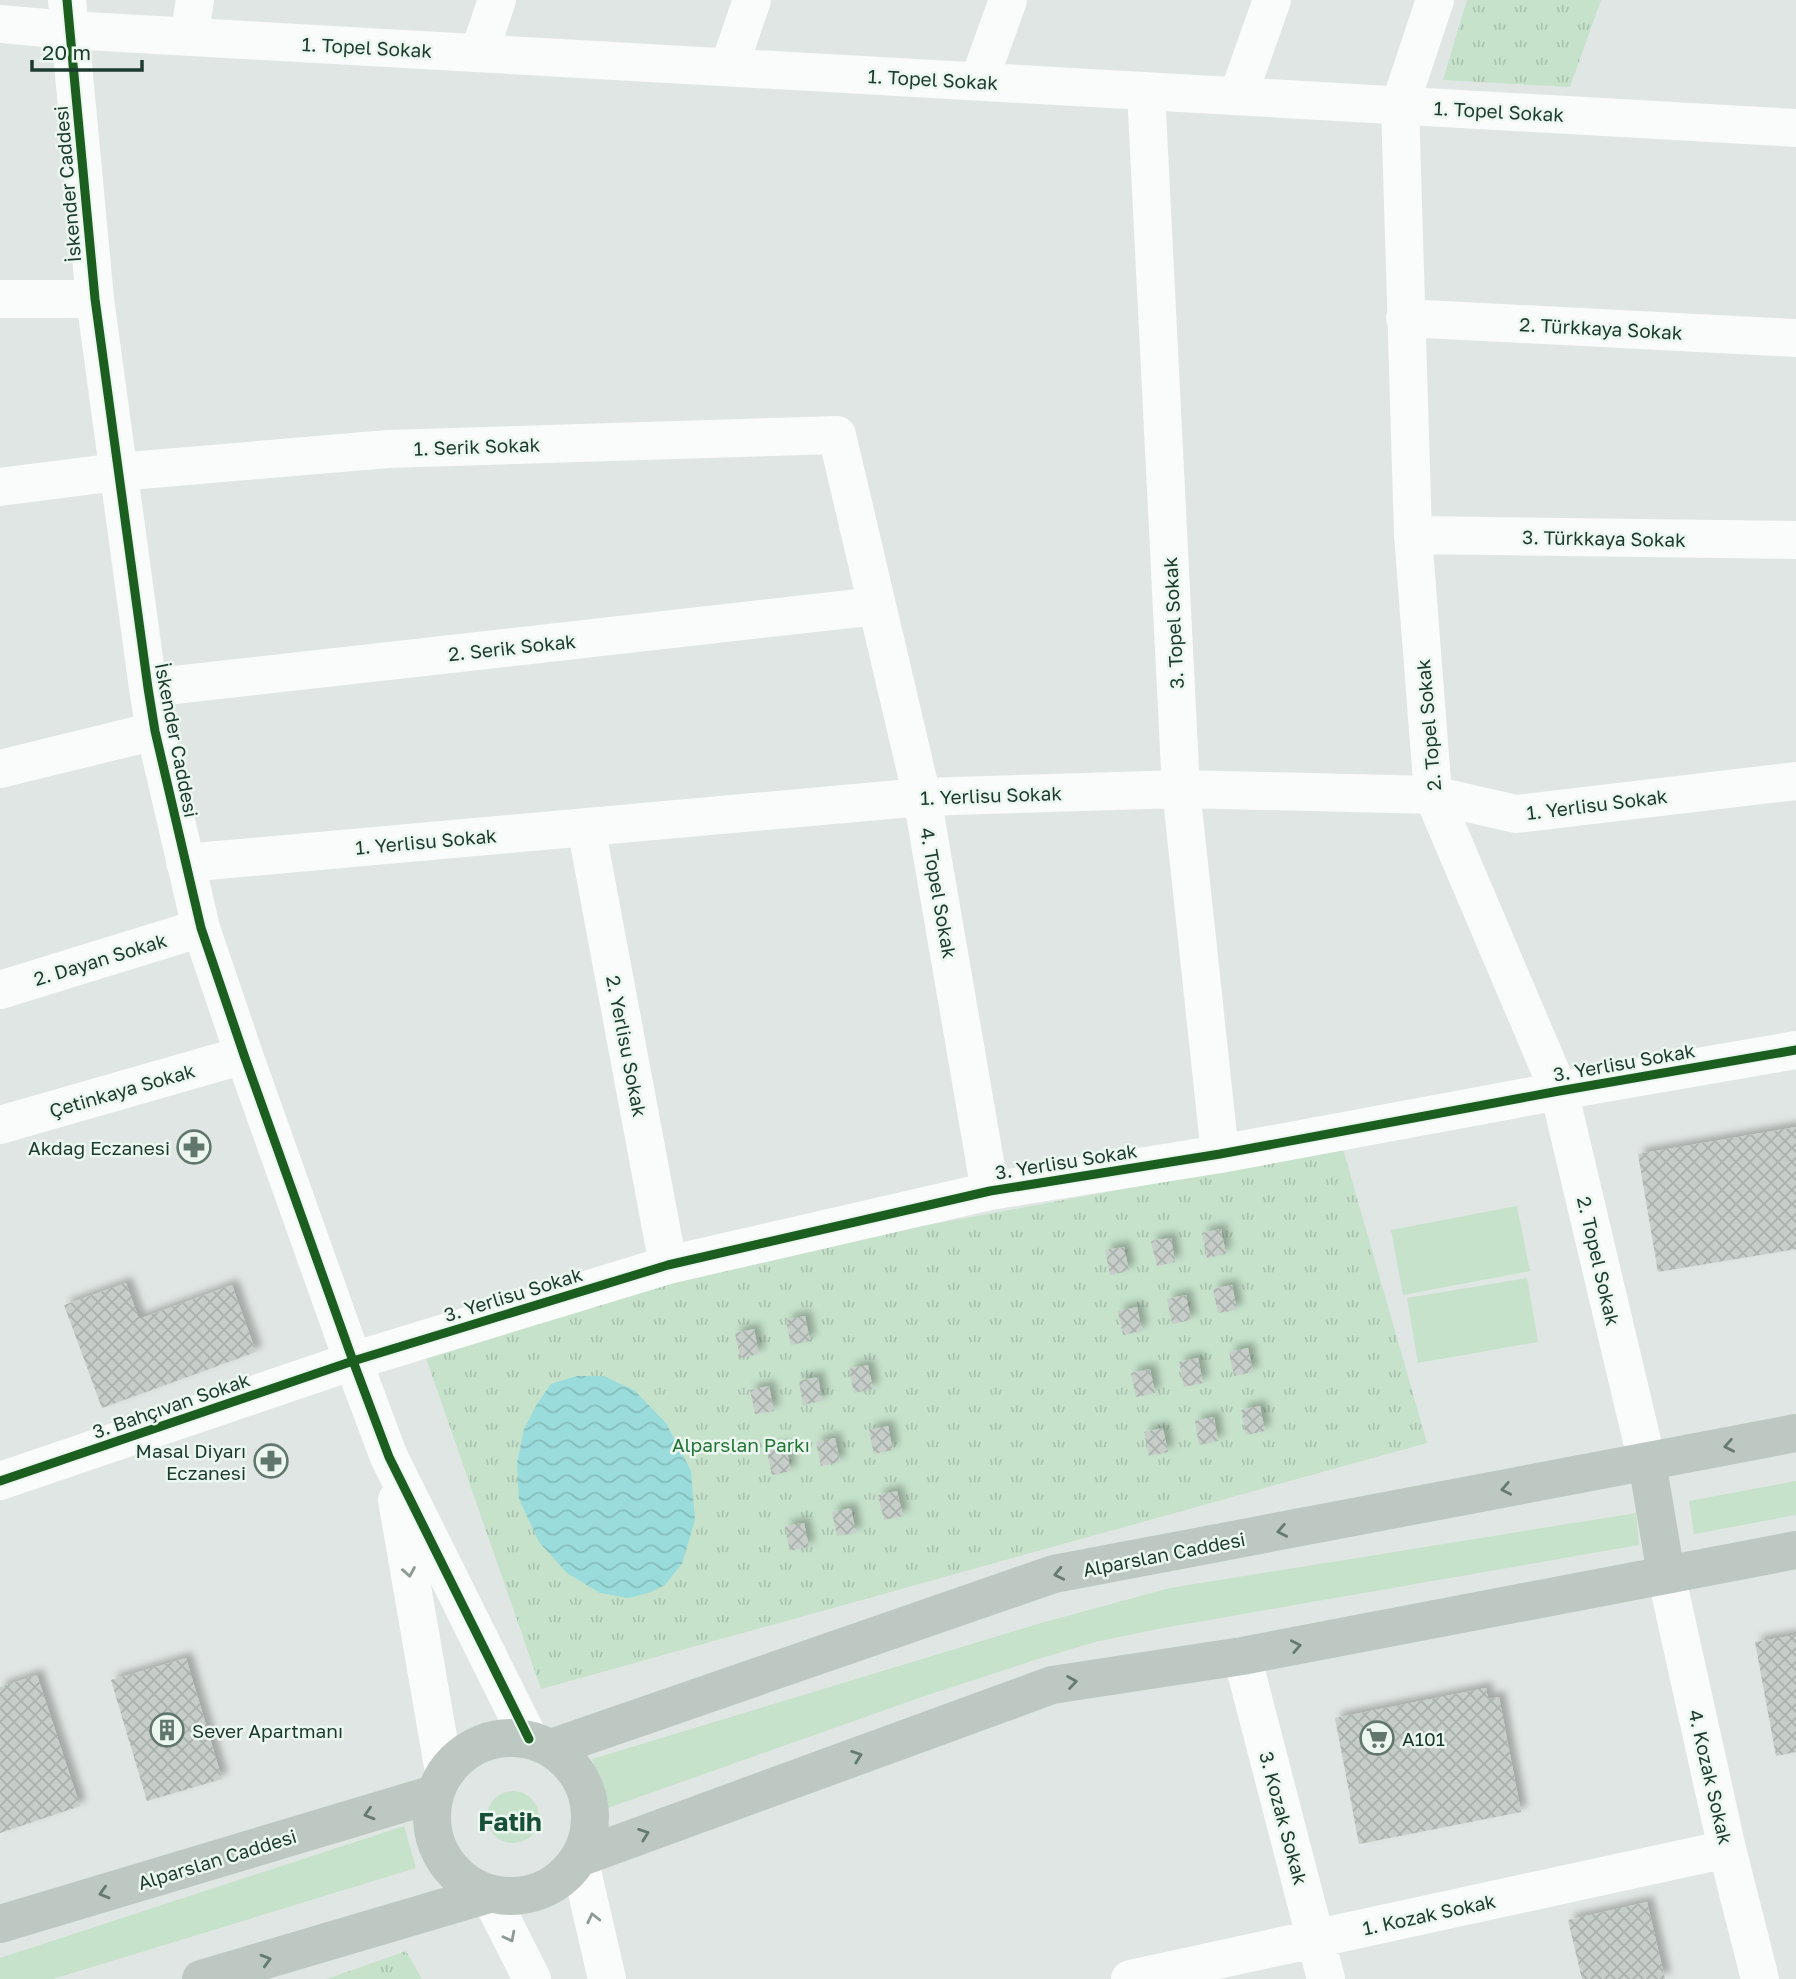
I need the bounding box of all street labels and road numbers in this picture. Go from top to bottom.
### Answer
street label: 1. Topel Sokak [301,32,433,62]
street label: 1. Topel Sokak [867,64,999,94]
street label: 1. Topel Sokak [1433,96,1565,126]
street label: İskender Caddesi [49,105,85,263]
street label: 2. Türkkaya Sokak [1519,312,1684,344]
street label: 1. Serik Sokak [413,432,541,460]
street label: 3. Türkkaya Sokak [1522,525,1686,551]
street label: 3. Topel Sokak [1158,556,1188,690]
street label: 2. Serik Sokak [447,629,577,665]
street label: 2. Topel Sokak [1411,658,1445,792]
street label: İskender Caddesi [151,661,203,819]
street label: 1. Yerlisu Sokak [920,781,1063,809]
street label: 1. Yerlisu Sokak [1525,784,1669,824]
street label: 1. Yerlisu Sokak [354,823,498,859]
street label: 4. Topel Sokak [916,826,962,961]
street label: 2. Dayan Sokak [31,928,170,990]
street label: 2. Yerlisu Sokak [602,973,652,1119]
street label: 3. Yerlisu Sokak [1551,1038,1697,1086]
street label: Çetinkaya Sokak [47,1058,198,1122]
street label: 3. Yerlisu Sokak [993,1138,1139,1184]
street label: 2. Topel Sokak [1573,1194,1625,1328]
street label: 3. Yerlisu Sokak [441,1262,585,1326]
street label: 3. Bahçıvan Sokak [89,1367,253,1443]
street label: Alparslan Caddesi [1081,1527,1247,1581]
street label: 4. Kozak Sokak [1684,1707,1738,1847]
street label: 3. Kozak Sokak [1255,1749,1313,1887]
street label: Alparslan Caddesi [135,1824,299,1894]
street label: 1. Kozak Sokak [1360,1889,1498,1939]

